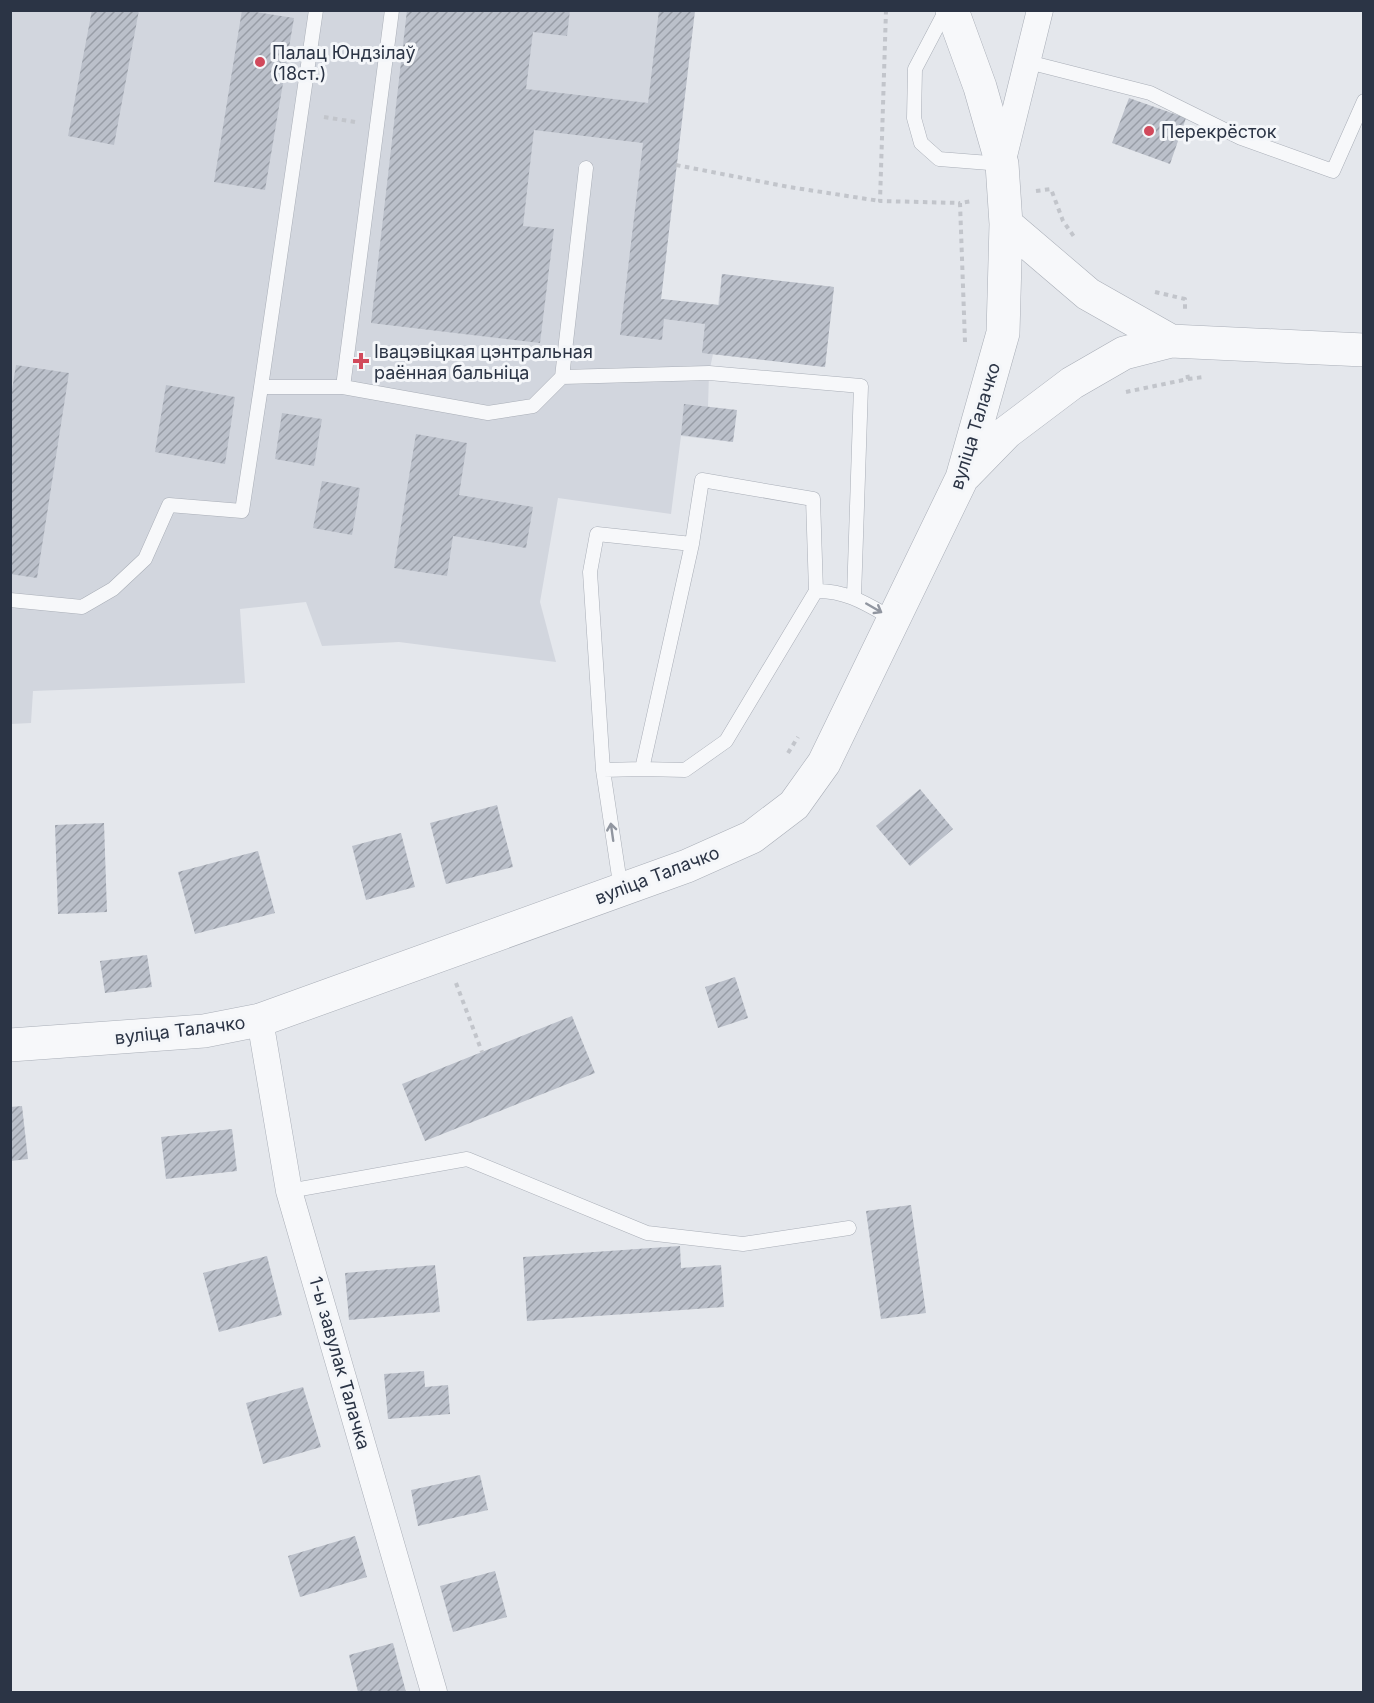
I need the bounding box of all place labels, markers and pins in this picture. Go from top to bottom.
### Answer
place label: Палац Юндзілаў (18ст.) [272,42,416,84]
marker: Палац Юндзілаў (18ст.) [253,55,267,69]
place label: Перекрёсток [1161,121,1277,142]
marker: Перекрёсток [1142,124,1156,138]
place label: Івацэвіцкая цэнтральная раённая бальніца [374,341,593,383]
marker: Івацэвіцкая цэнтральная раённая бальніца [352,352,370,370]

